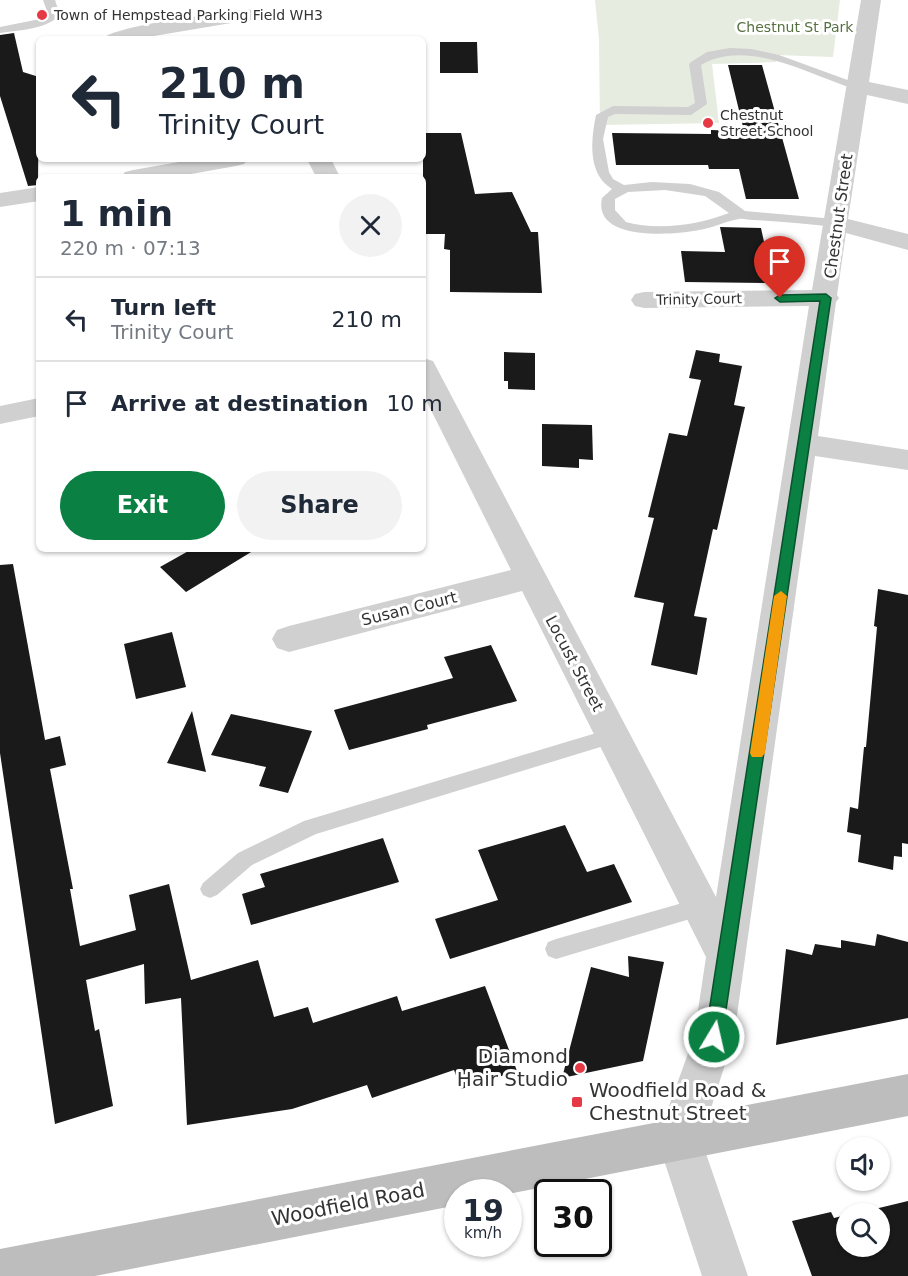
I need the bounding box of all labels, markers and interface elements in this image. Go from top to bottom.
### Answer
place label: Town of Hempstead Parking Field WH3 [53,7,323,23]
marker: Town of Hempstead Parking Field WH3 [35,8,49,22]
park label: Chestnut St Park [737,19,854,35]
text: 210 m [159,59,305,108]
icon: left [60,60,138,138]
place label: Chestnut Street School [720,107,813,139]
text: Trinity Court [159,109,324,140]
marker: Chestnut Street School [701,116,715,130]
street label: Chestnut Street [820,152,857,280]
text: 1 min [60,193,173,234]
button: close [339,194,402,257]
text: 220 m · 07:13 [60,236,201,260]
pin [754,236,805,298]
icon: arrive [763,245,796,278]
street label: Trinity Court [655,290,742,308]
text: Turn left [111,295,216,320]
icon: left [60,303,93,336]
text: 210 m [332,307,402,332]
text: Trinity Court [111,320,233,344]
icon: arrive [60,387,93,420]
text: Arrive at destination [111,391,368,416]
text: 10 m [386,391,443,416]
button: Exit [60,471,225,540]
button: Share [237,471,402,540]
street label: Susan Court [359,587,459,630]
street label: Locust Street [541,612,608,714]
position arrow [682,1005,746,1069]
place label: Diamond Hair Studio [457,1044,568,1091]
marker: Diamond Hair Studio [573,1061,587,1075]
place label: Woodfield Road & Chestnut Street [589,1078,766,1125]
marker: Woodfield Road & Chestnut Street [570,1095,584,1109]
map controls [836,1137,890,1257]
button: sound [836,1137,890,1191]
street label: Woodfield Road [269,1177,427,1231]
speed limit sign: 30 [534,1179,612,1257]
text: 19 [462,1193,504,1228]
button: search [836,1203,890,1257]
text: km/h [464,1224,502,1242]

